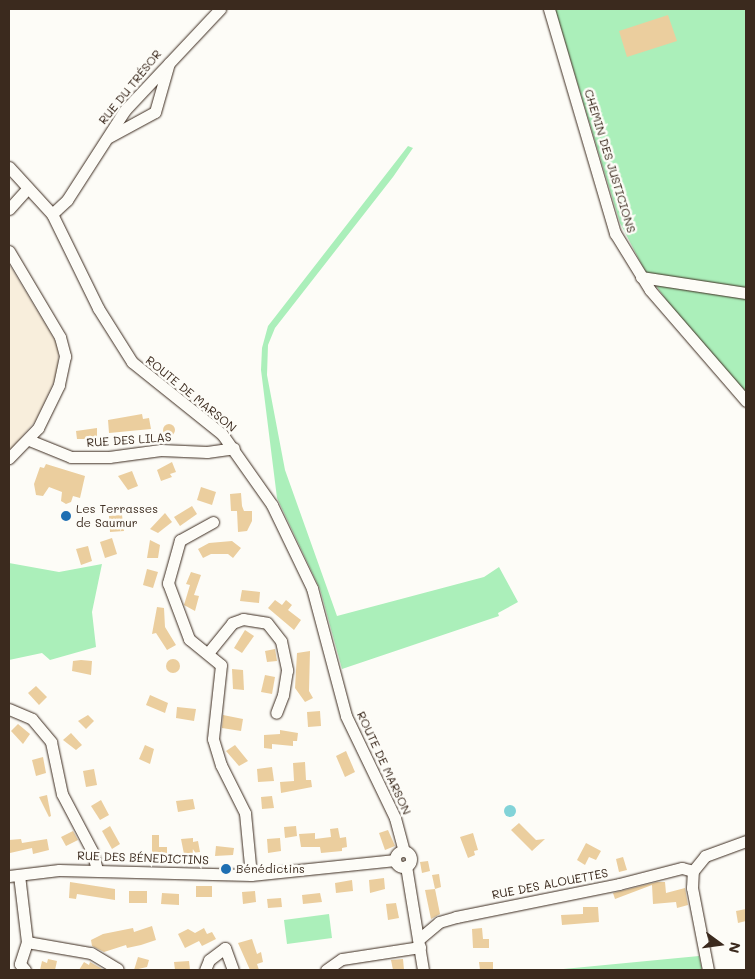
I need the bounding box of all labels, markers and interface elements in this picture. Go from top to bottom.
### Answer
street label: RUE DU TRÉSOR [96,47,164,127]
street label: CHEMIN DES JUSTICIONS [581,87,639,235]
street label: ROUTE DE MARSON [143,353,239,435]
street label: RUE DES LILAS [86,430,172,450]
place label: Les Terrasses de Saumur [76,502,158,530]
marker: Les Terrasses de Saumur [60,510,72,522]
street label: ROUTE DE MARSON [354,709,414,817]
street label: RUE DES BÉNEDICTINS [77,849,209,867]
place label: Bénédictins [236,862,305,876]
marker: Bénédictins [220,863,232,875]
street label: RUE DES ALOUETTES [491,866,609,902]
north arrow [695,919,745,969]
text: N [725,940,746,955]

